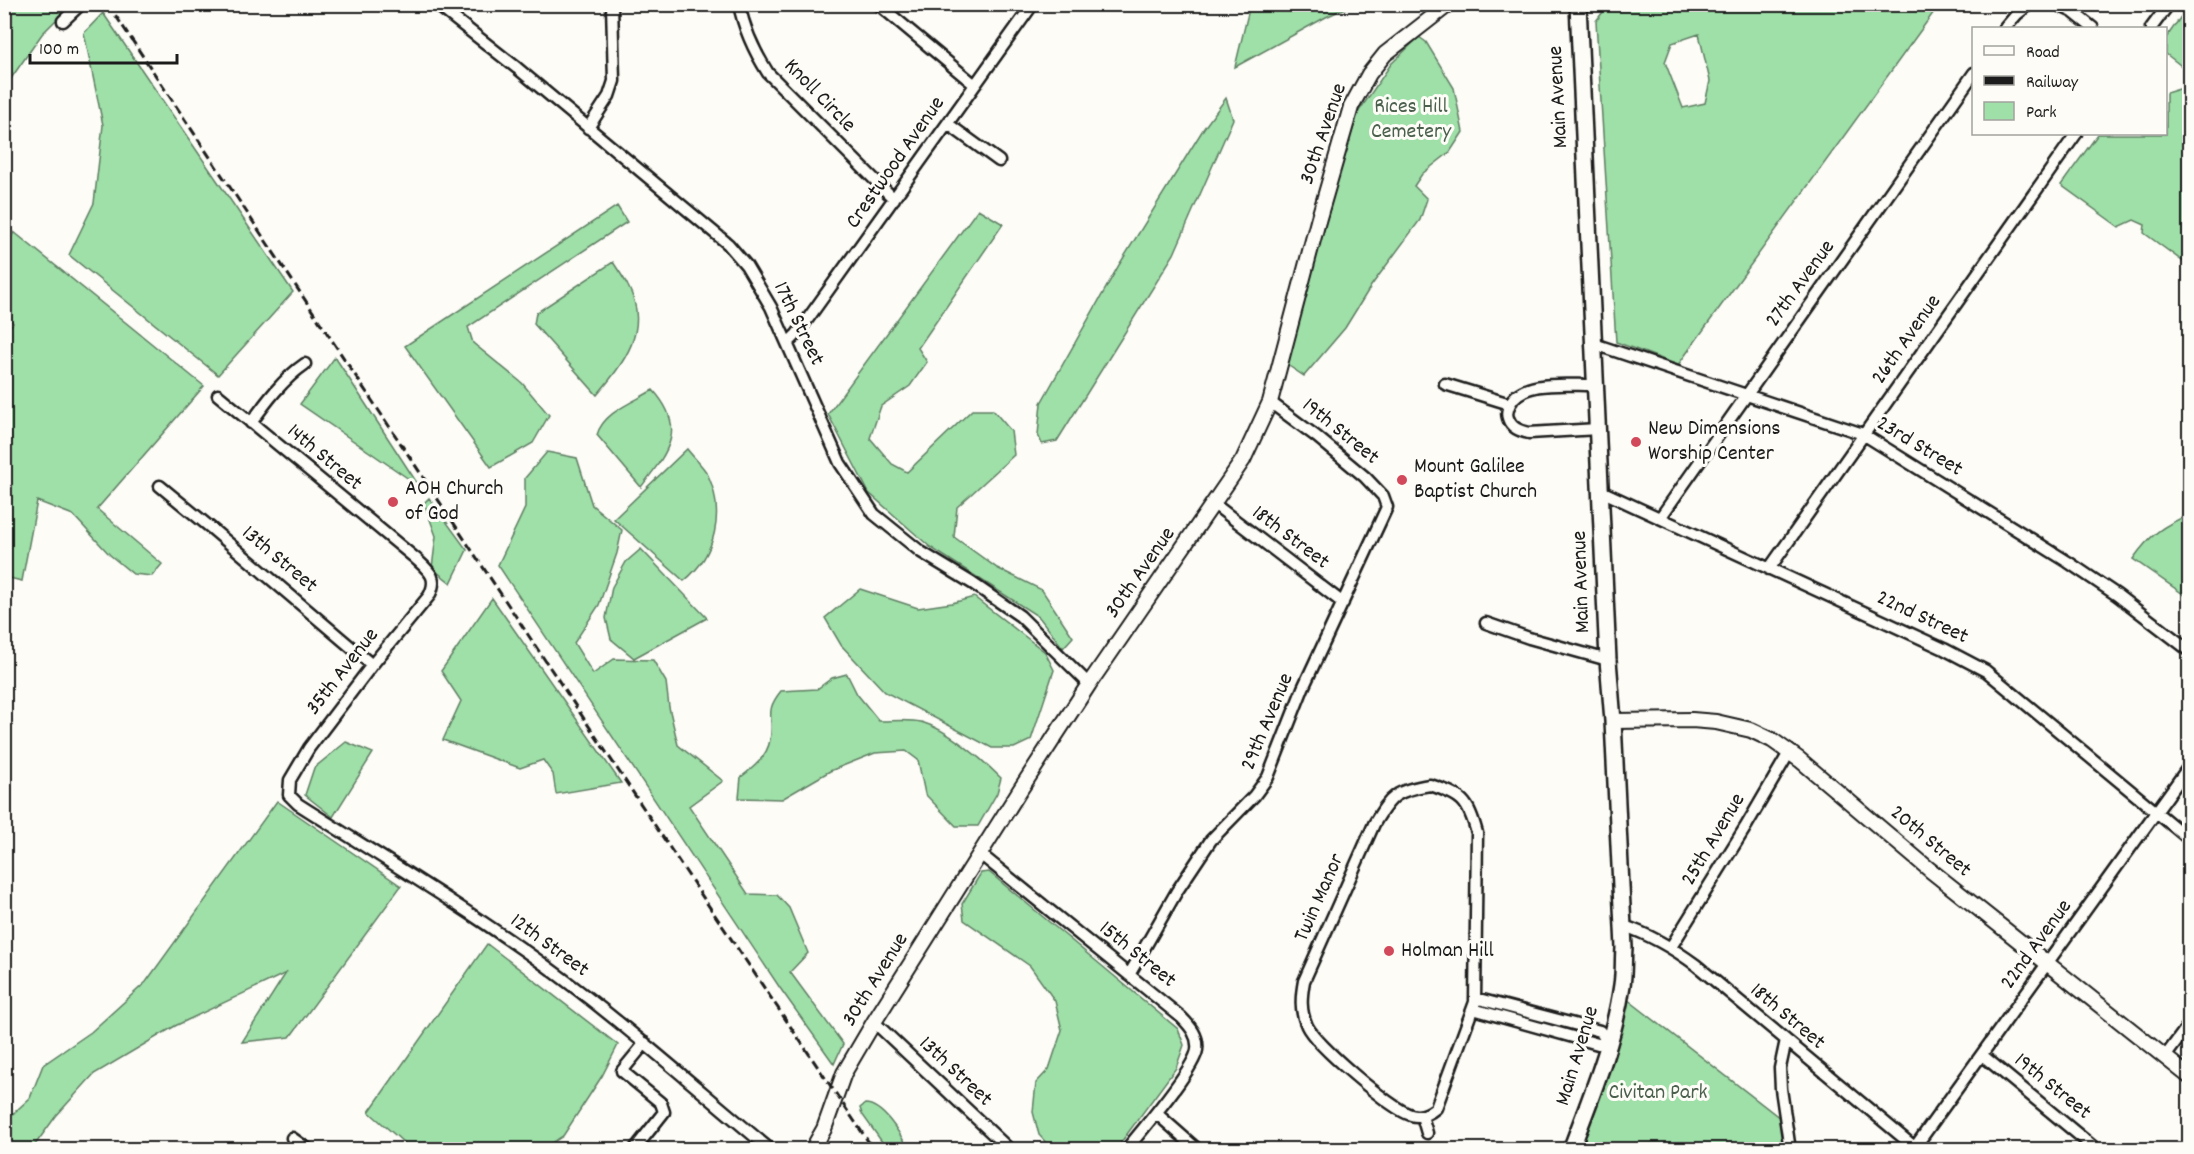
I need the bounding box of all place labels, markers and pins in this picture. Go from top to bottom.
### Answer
place label: New Dimensions Worship Center [1648,414,1781,470]
marker: New Dimensions Worship Center [1629,435,1643,449]
place label: Mount Galilee Baptist Church [1414,452,1537,508]
marker: Mount Galilee Baptist Church [1395,473,1409,487]
place label: AOH Church of God [405,474,503,530]
marker: AOH Church of God [386,495,400,509]
place label: Holman Hill [1401,936,1494,967]
marker: Holman Hill [1382,944,1396,958]

